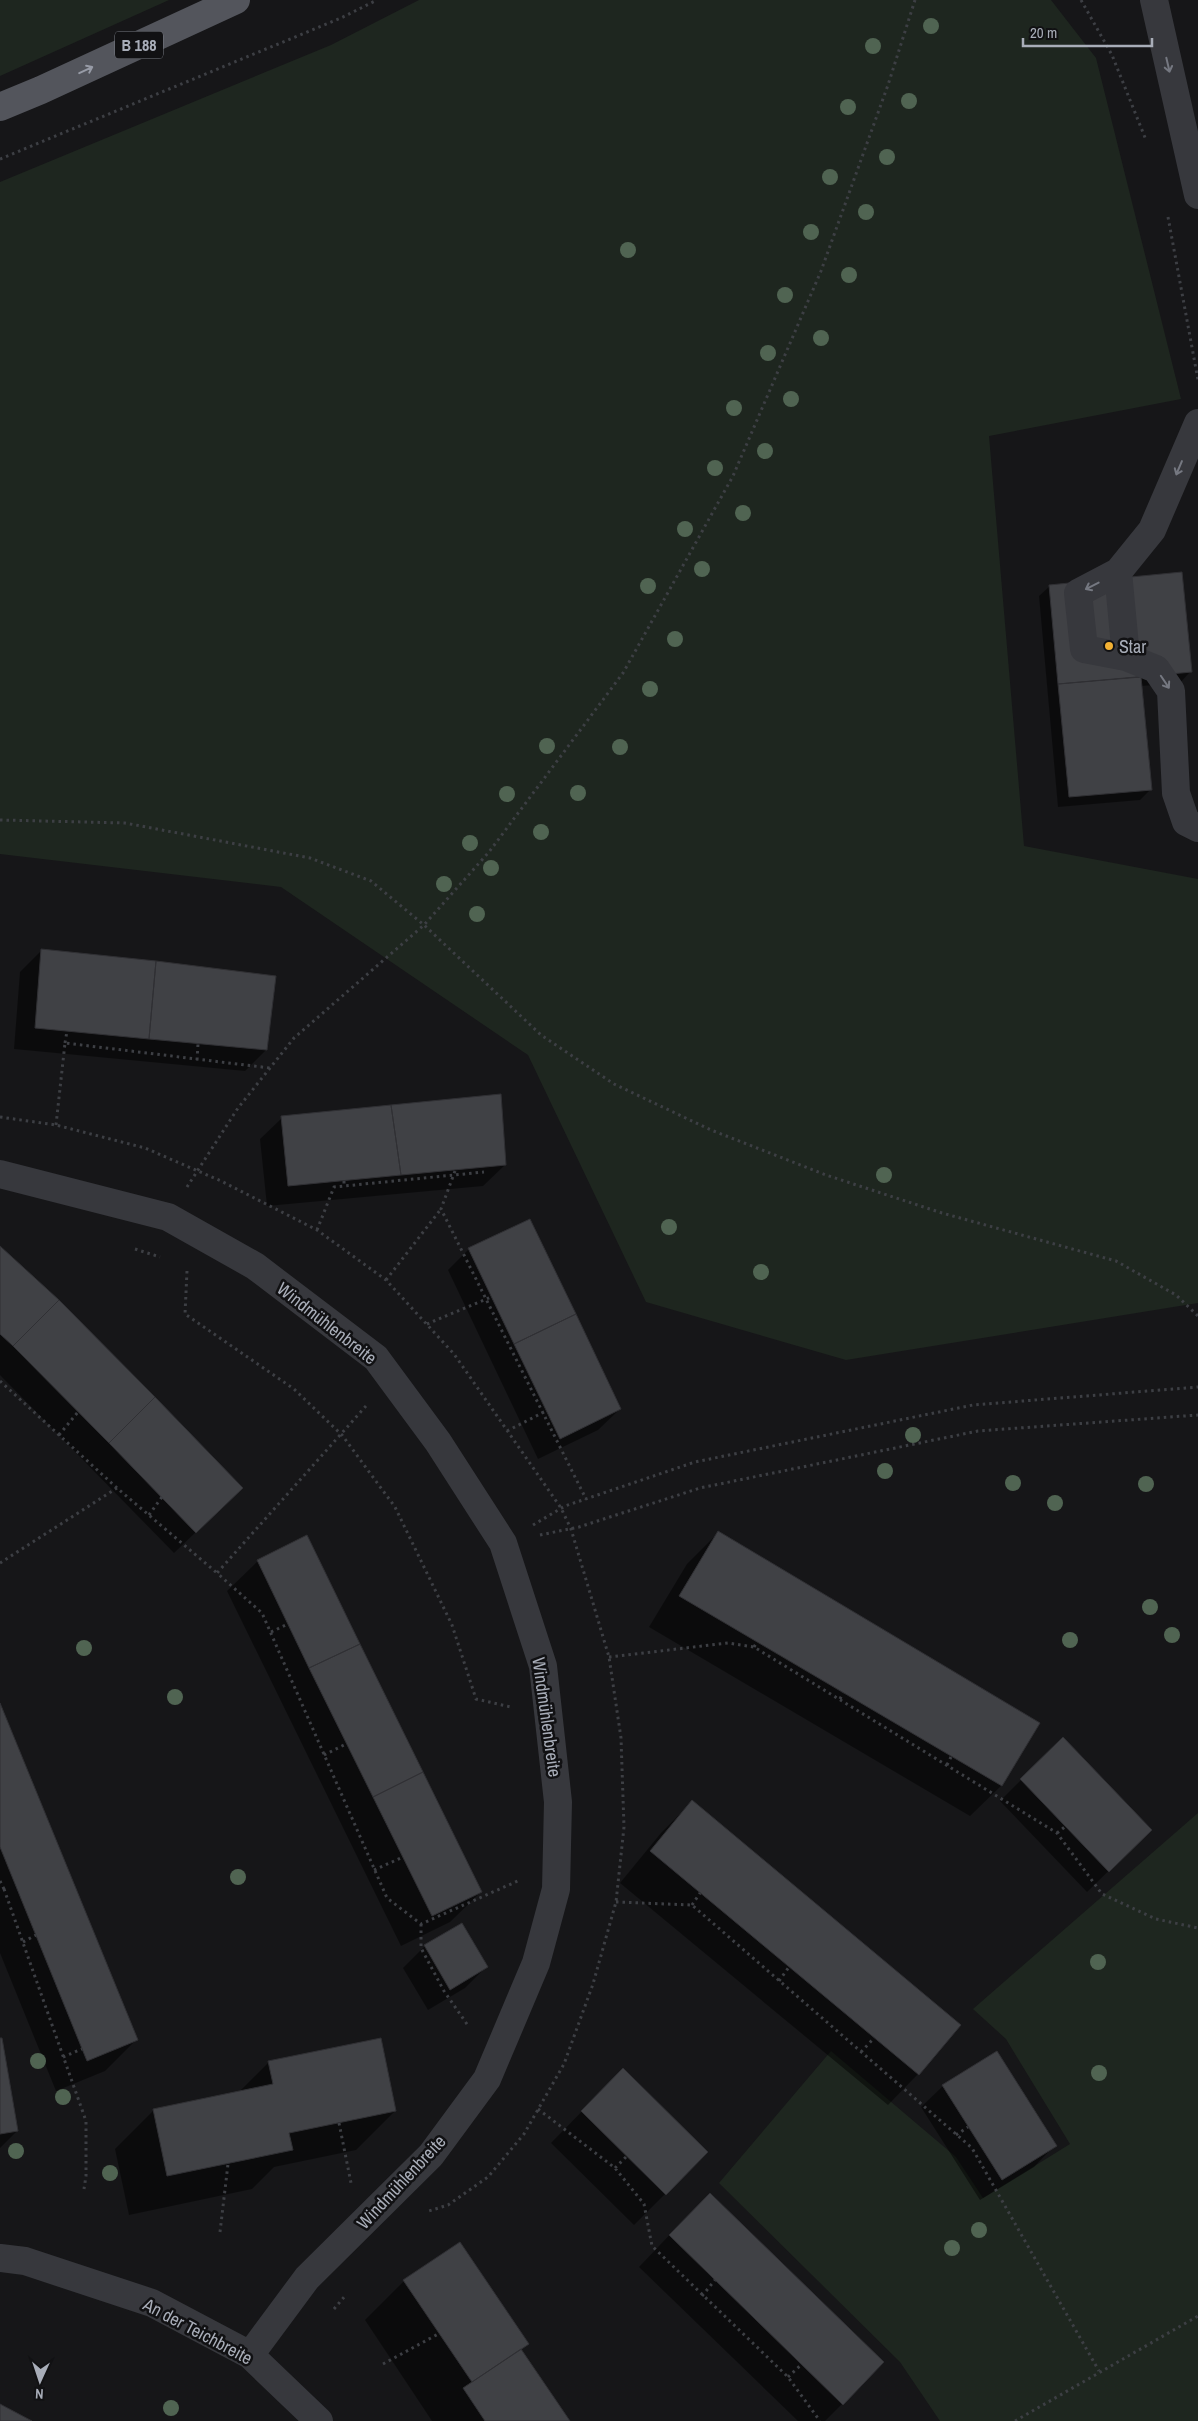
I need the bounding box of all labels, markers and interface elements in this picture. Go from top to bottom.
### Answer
scale bar [1023,15,1152,47]
text: 20 m [1030,22,1057,43]
road number: B 188 [115,32,163,58]
one-way arrow [1164,56,1173,72]
one-way arrow [78,64,93,74]
one-way arrow [1173,460,1183,475]
one-way arrow [1085,582,1100,591]
place label: Star [1119,634,1146,659]
marker: Star [1103,640,1115,652]
one-way arrow [1160,675,1170,689]
street label: Windmühlenbreite [272,1276,382,1370]
street label: Windmühlenbreite [526,1656,568,1778]
street label: Windmühlenbreite [351,2129,451,2235]
street label: An der Teichbreite [138,2291,257,2370]
north arrow [15,2356,65,2406]
text: N [35,2385,44,2403]

